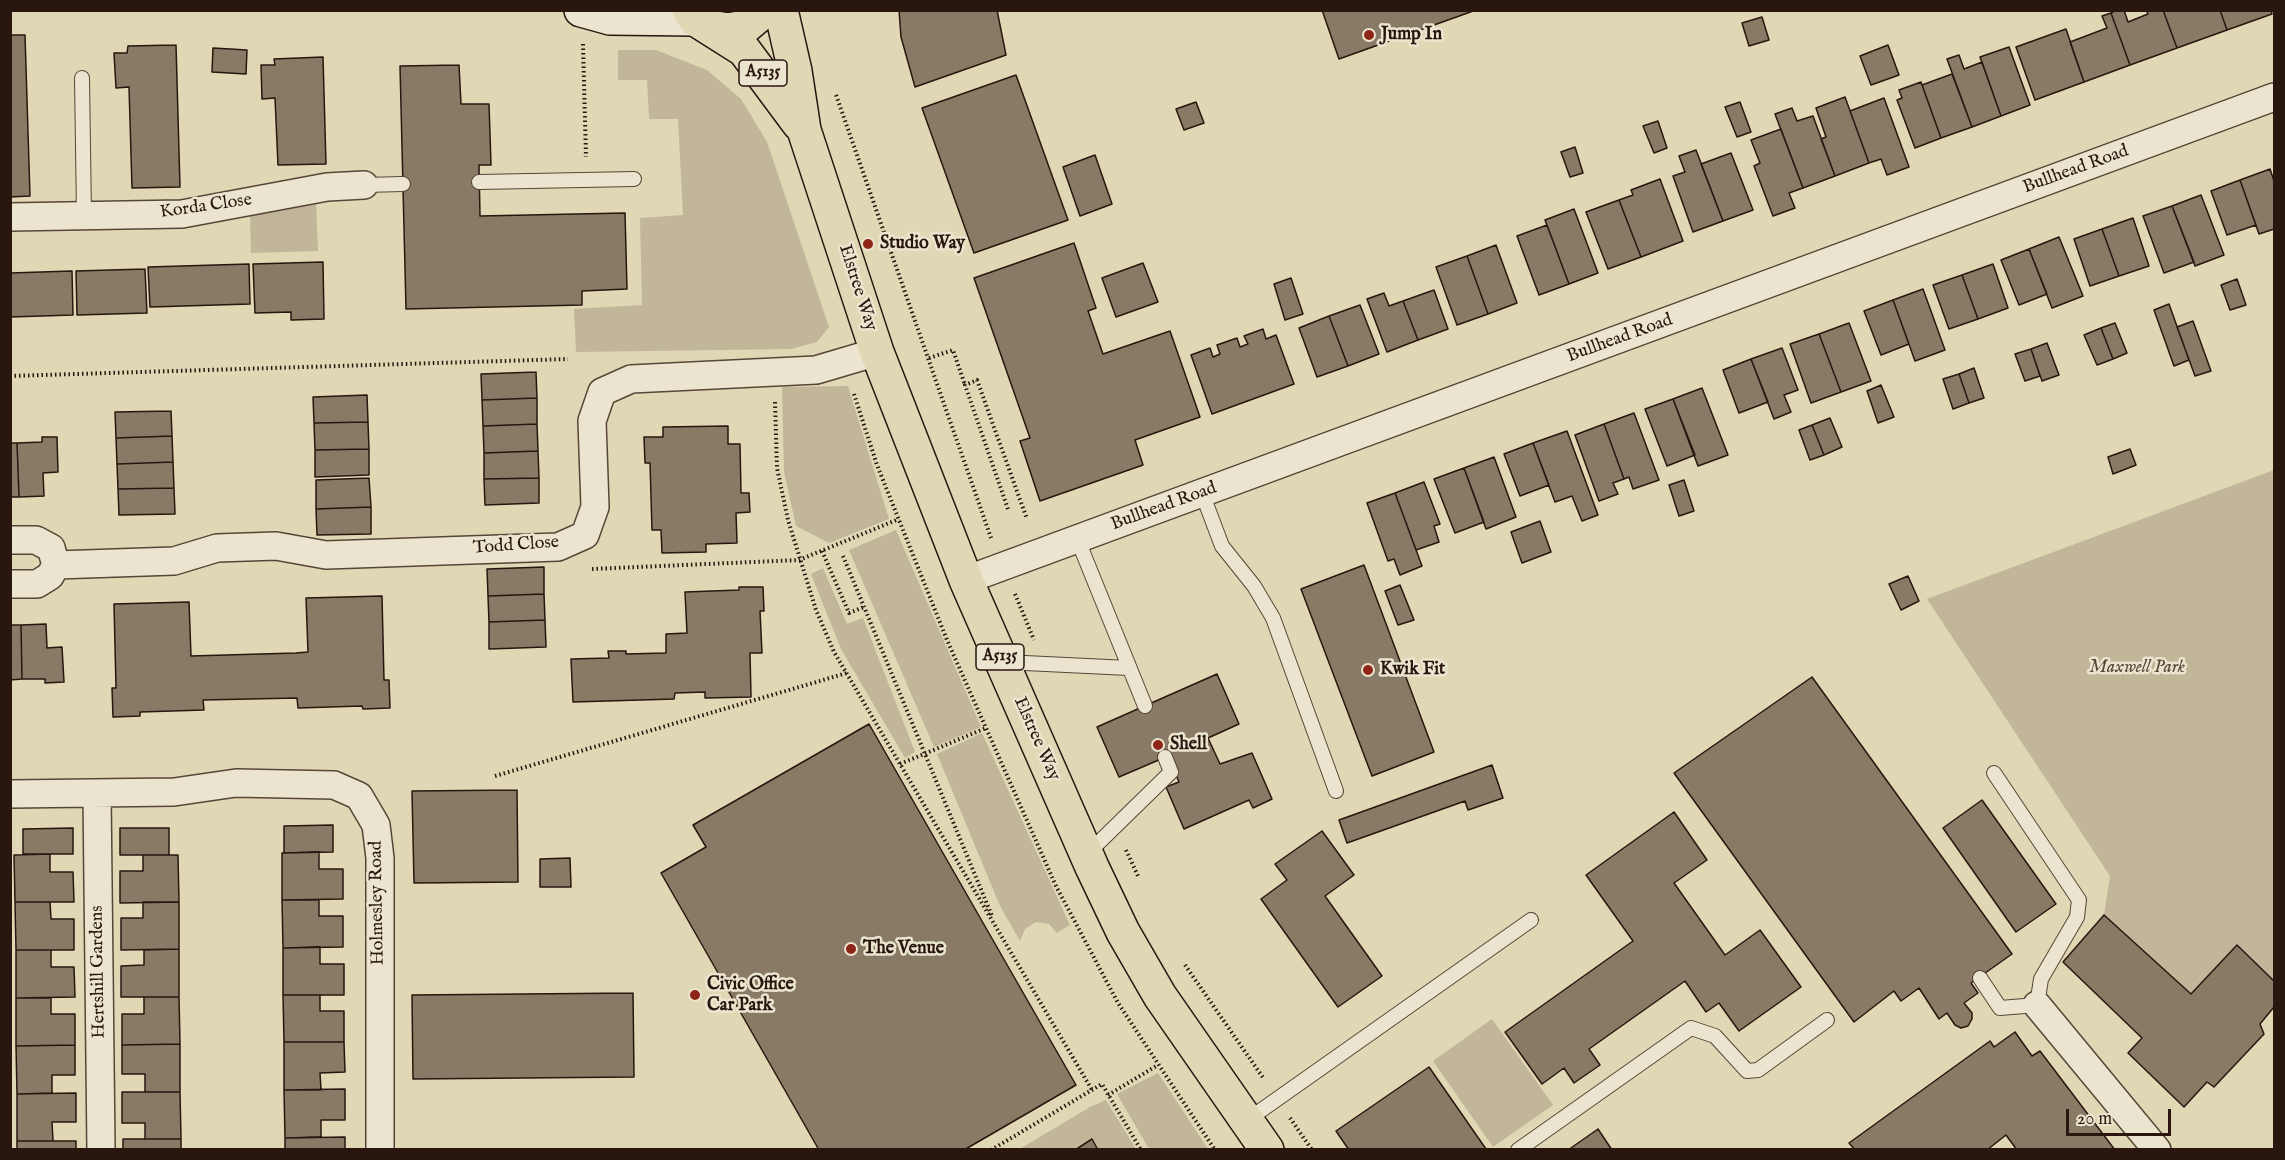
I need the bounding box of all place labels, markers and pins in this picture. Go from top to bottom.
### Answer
place label: Jump In [1381,24,1442,46]
marker: Jump In [1362,28,1376,42]
place label: Studio Way [880,233,965,255]
marker: Studio Way [861,237,875,251]
place label: Kwik Fit [1380,659,1445,681]
marker: Kwik Fit [1361,663,1375,677]
place label: Shell [1170,734,1207,756]
marker: Shell [1151,738,1165,752]
place label: The Venue [863,938,944,960]
marker: The Venue [844,942,858,956]
place label: Civic Office Car Park [707,974,794,1016]
marker: Civic Office Car Park [688,988,702,1002]

